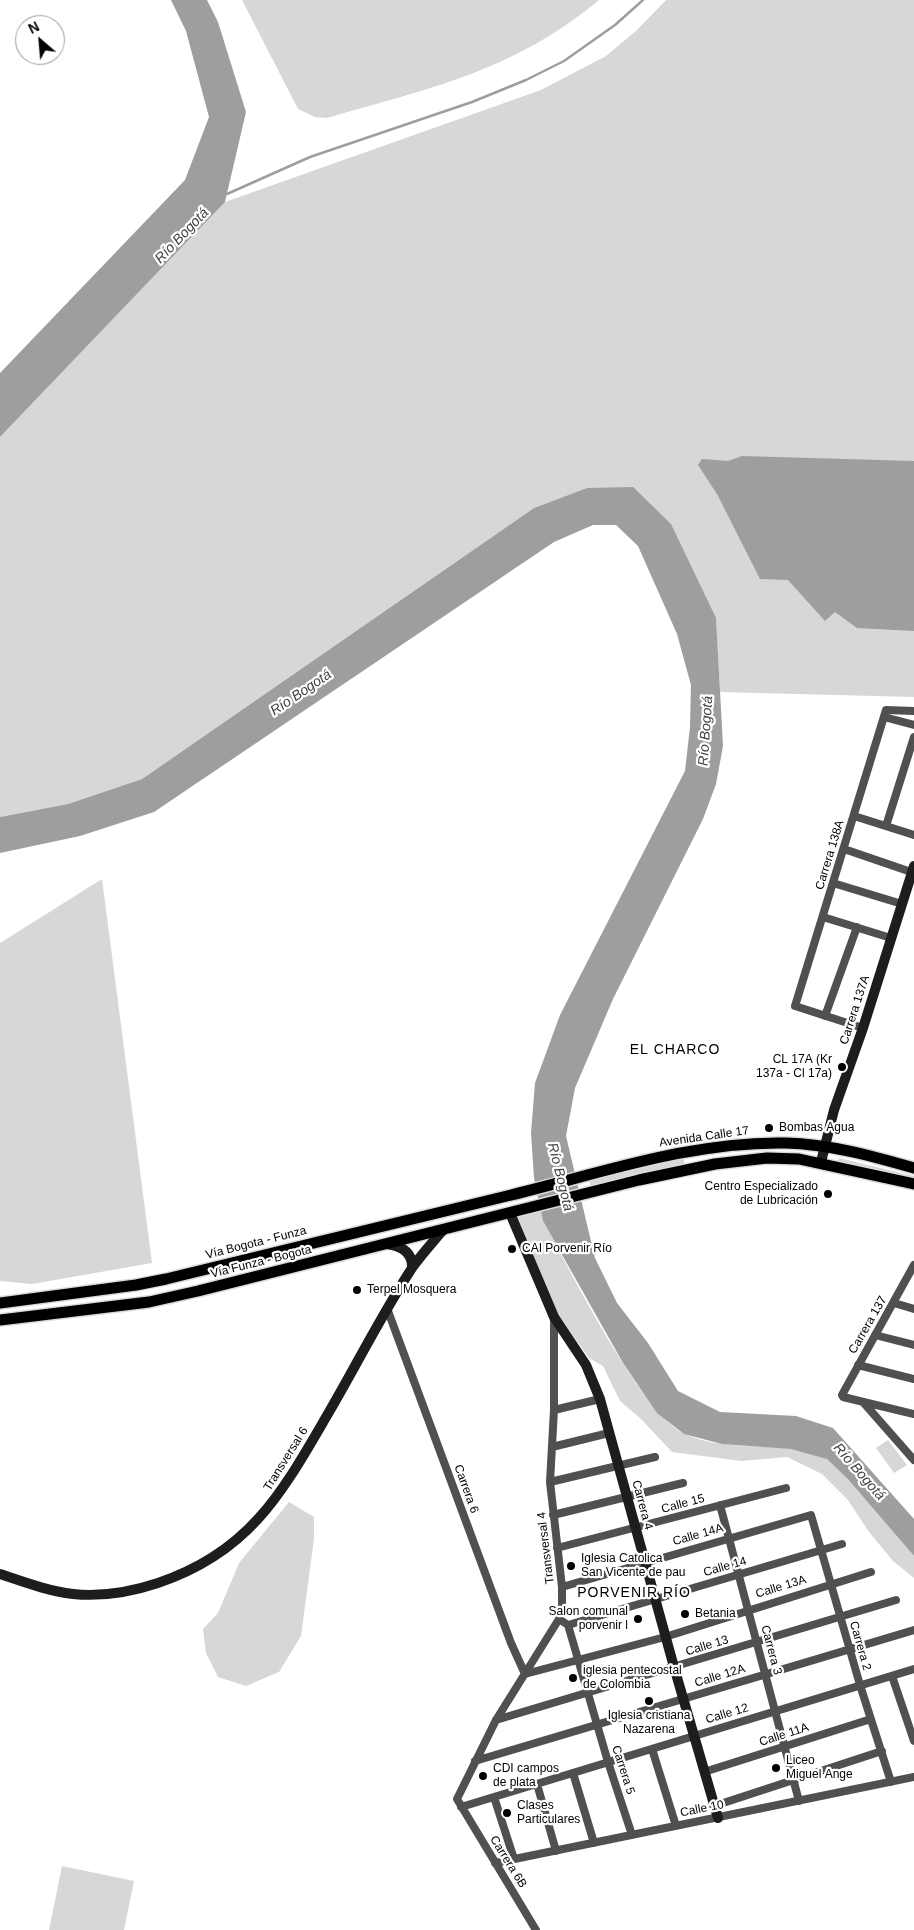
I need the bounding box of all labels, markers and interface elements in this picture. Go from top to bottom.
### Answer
north arrow [15,15,65,65]
text: N [26,18,42,37]
water label: Río Bogotá [152,205,212,267]
water label: Río Bogotá [267,666,335,720]
water label: Río Bogotá [695,695,717,767]
street label: Carrera 138A [813,818,847,892]
street label: Carrera 137A [837,974,873,1046]
district label: EL CHARCO [629,1042,721,1058]
place label: CL 17A (Kr 137a - Cl 17a) [756,1053,832,1081]
marker: CL 17A (Kr 137a - Cl 17a) [836,1061,848,1073]
place label: Bombas Agua [779,1121,854,1135]
marker: Bombas Agua [763,1122,775,1134]
street label: Avenida Calle 17 [658,1124,750,1150]
water label: Río Bogotá [543,1141,577,1213]
place label: Centro Especializado de Lubricación [705,1180,818,1208]
marker: Centro Especializado de Lubricación [822,1188,834,1200]
street label: Vía Bogota - Funza [204,1224,308,1262]
place label: CAI Porvenir Río [522,1242,612,1256]
street label: Vía Funza - Bogota [209,1243,313,1281]
marker: CAI Porvenir Río [506,1243,518,1255]
place label: Terpel Mosquera [367,1283,456,1297]
marker: Terpel Mosquera [351,1284,363,1296]
street label: Carrera 137 [846,1294,890,1356]
street label: Transversal 6 [261,1425,311,1493]
water label: Río Bogotá [830,1440,888,1504]
street label: Carrera 6 [451,1463,481,1515]
street label: Carrera 4 [628,1479,656,1531]
street label: Calle 15 [660,1491,706,1517]
street label: Transversal 4 [534,1511,558,1585]
street label: Calle 14A [671,1521,725,1549]
place label: Iglesia Catolica San Vicente de pau [581,1552,686,1580]
street label: Calle 14 [702,1554,748,1580]
marker: Iglesia Catolica San Vicente de pau [565,1560,577,1572]
street label: Calle 13A [754,1573,808,1601]
district label: PORVENIR RÍO [576,1585,692,1601]
place label: Salon comunal porvenir l [549,1605,628,1633]
place label: Betania [695,1607,736,1621]
marker: Betania [679,1608,691,1620]
marker: Salon comunal porvenir l [632,1613,644,1625]
street label: Carrera 2 [846,1620,874,1672]
street label: Carrera 3 [757,1624,785,1676]
street label: Calle 13 [684,1633,730,1659]
street label: Calle 12A [693,1662,747,1690]
place label: iglesia pentecostal de Colombia [583,1664,682,1692]
marker: iglesia pentecostal de Colombia [567,1672,579,1684]
marker: Iglesia cristiana Nazarena [643,1695,655,1707]
street label: Calle 12 [704,1701,750,1727]
place label: Iglesia cristiana Nazarena [608,1709,690,1737]
street label: Calle 11A [757,1720,811,1750]
street label: Carrera 5 [608,1744,638,1796]
place label: Liceo Miguel Ange [786,1754,853,1782]
place label: CDI campos de plata [493,1762,559,1790]
marker: Liceo Miguel Ange [770,1762,782,1774]
marker: CDI campos de plata [477,1770,489,1782]
street label: Calle 10 [679,1798,725,1820]
place label: Clases Particulares [517,1799,580,1827]
marker: Clases Particulares [501,1807,513,1819]
street label: Carrera 6B [486,1833,530,1891]

